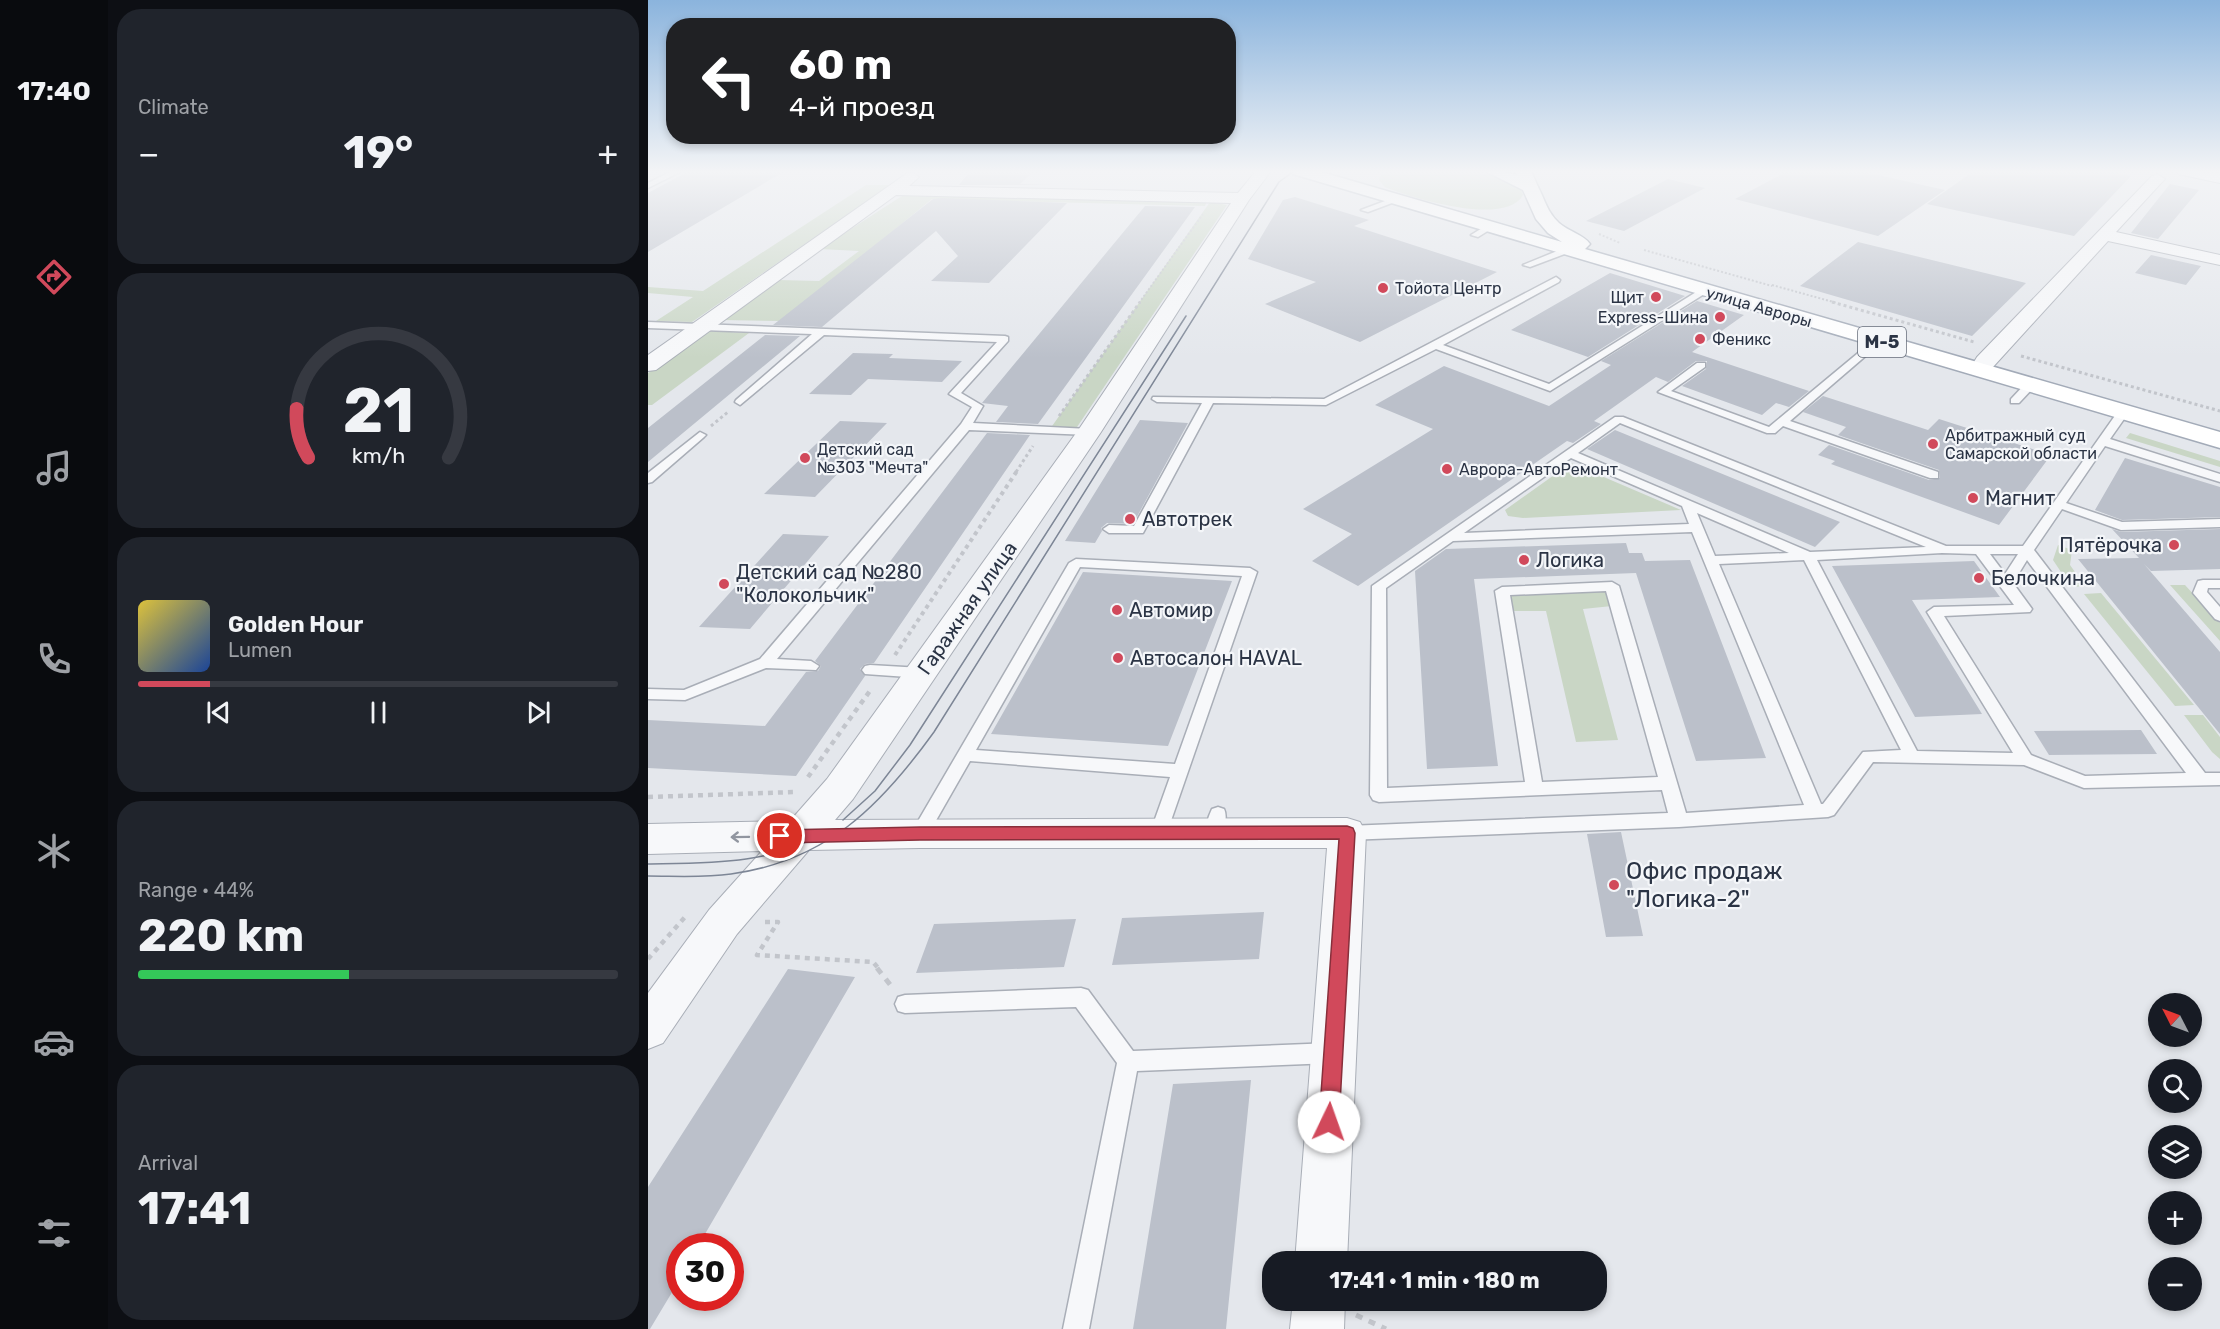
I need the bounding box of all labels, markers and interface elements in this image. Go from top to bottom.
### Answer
text: 60 m [789,40,892,90]
icon: left [690,42,768,120]
text: 17:40 [17,75,91,107]
text: 4-й проезд [789,91,935,123]
text: Climate [138,95,209,119]
text: 19° [344,126,413,179]
text: − [138,134,159,173]
text: + [597,134,618,173]
icon: directions [33,256,75,298]
place label: Тойота Центр [1395,279,1501,298]
marker: Тойота Центр [1376,281,1390,295]
street label: улица Авроры [1704,283,1814,331]
place label: Щит [1610,288,1644,307]
marker: Щит [1649,290,1663,304]
place label: Express-Шина [1598,308,1708,327]
marker: Express-Шина [1713,310,1727,324]
road number: М-5 [1858,327,1906,357]
place label: Феникс [1712,330,1771,349]
marker: Феникс [1693,332,1707,346]
text: 21 [342,374,414,448]
place label: Арбитражный суд Самарской области [1945,426,2097,463]
marker: Арбитражный суд Самарской области [1926,437,1940,451]
place label: Детский сад №303 "Мечта" [817,440,928,477]
text: km/h [351,443,405,468]
icon: music [33,447,75,489]
marker: Детский сад №303 "Мечта" [798,451,812,465]
place label: Аврора-АвтоРемонт [1459,460,1618,479]
marker: Аврора-АвтоРемонт [1440,462,1454,476]
place label: Магнит [1985,486,2055,510]
marker: Магнит [1966,491,1980,505]
place label: Автотрек [1142,507,1233,531]
marker: Автотрек [1123,512,1137,526]
place label: Пятёрочка [2059,533,2162,557]
street label: Гаражная улица [912,537,1022,679]
marker: Пятёрочка [2167,538,2181,552]
place label: Логика [1536,548,1604,572]
marker: Логика [1517,553,1531,567]
place label: Детский сад №280 "Колокольчик" [736,560,922,607]
place label: Белочкина [1991,566,2095,590]
marker: Белочкина [1972,571,1986,585]
marker: Детский сад №280 "Колокольчик" [717,577,731,591]
place label: Автомир [1129,598,1213,622]
marker: Автомир [1110,603,1124,617]
text: Golden Hour [228,611,363,638]
icon: phone [33,638,75,680]
text: Lumen [228,638,292,662]
place label: Автосалон HAVAL [1130,646,1302,670]
marker: Автосалон HAVAL [1111,651,1125,665]
icon: previous [202,696,235,729]
icon: pause [362,696,395,729]
icon: next [522,696,555,729]
pin [754,810,805,861]
icon: arrive [763,819,796,852]
icon: climate [33,830,75,872]
one-way arrow [730,831,750,843]
place label: Офис продаж "Логика-2" [1626,857,1782,913]
text: Range · 44% [138,878,254,902]
marker: Офис продаж "Логика-2" [1607,878,1621,892]
text: 220 km [138,909,304,962]
north arrow [2148,993,2202,1047]
map controls [2148,993,2202,1311]
icon: car [33,1021,75,1063]
button: search [2148,1059,2202,1113]
position arrow [1297,1090,1361,1154]
button: layers [2148,1125,2202,1179]
text: Arrival [138,1151,198,1175]
text: 17:41 [138,1182,251,1235]
button: + [2148,1191,2202,1245]
icon: filters [33,1212,75,1254]
speed limit sign: 30 [666,1233,744,1311]
button: − [2148,1257,2202,1311]
text: 17:41 · 1 min · 180 m [1329,1267,1540,1294]

